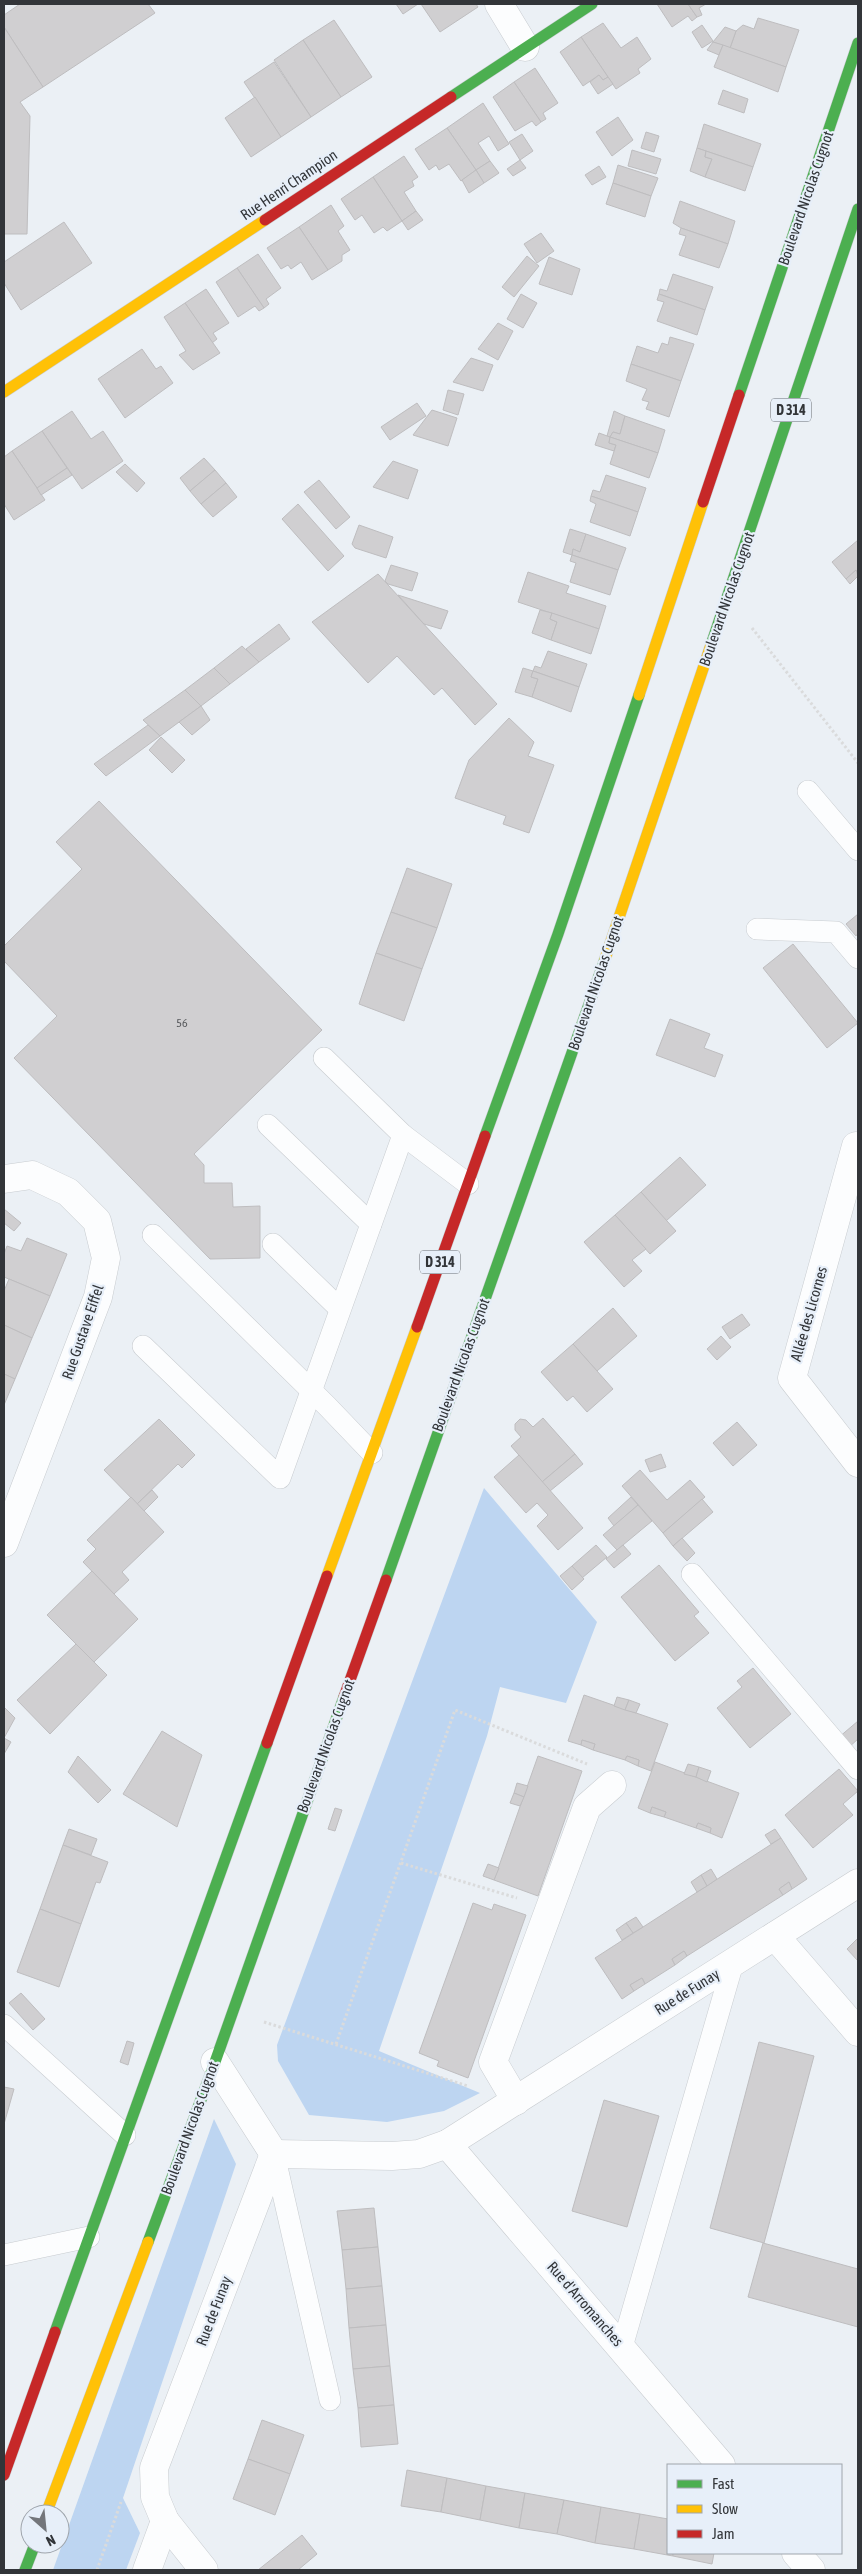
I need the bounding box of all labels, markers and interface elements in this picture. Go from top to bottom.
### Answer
street label: Boulevard Nicolas Cugnot [775,129,836,267]
street label: Rue Henri Champion [237,146,340,223]
road number: D 314 [771,398,811,422]
street label: Boulevard Nicolas Cugnot [696,530,757,668]
street label: Boulevard Nicolas Cugnot [565,914,626,1052]
house number: 56 [176,1016,188,1030]
road number: D 314 [420,1250,460,1274]
street label: Allée des Licornes [787,1265,830,1363]
street label: Rue Gustave Eiffel [58,1282,107,1381]
street label: Boulevard Nicolas Cugnot [428,1296,493,1434]
street label: Boulevard Nicolas Cugnot [293,1677,358,1815]
street label: Rue de Funay [651,1965,722,2018]
street label: Boulevard Nicolas Cugnot [157,2059,222,2197]
street label: Rue d'Arromanches [544,2258,627,2349]
street label: Rue de Funay [192,2274,235,2348]
legend [667,2464,842,2554]
text: Fast [712,2475,734,2492]
text: Slow [712,2500,738,2517]
north arrow [20,2504,70,2554]
text: Jam [712,2525,735,2542]
text: N [44,2532,58,2550]

